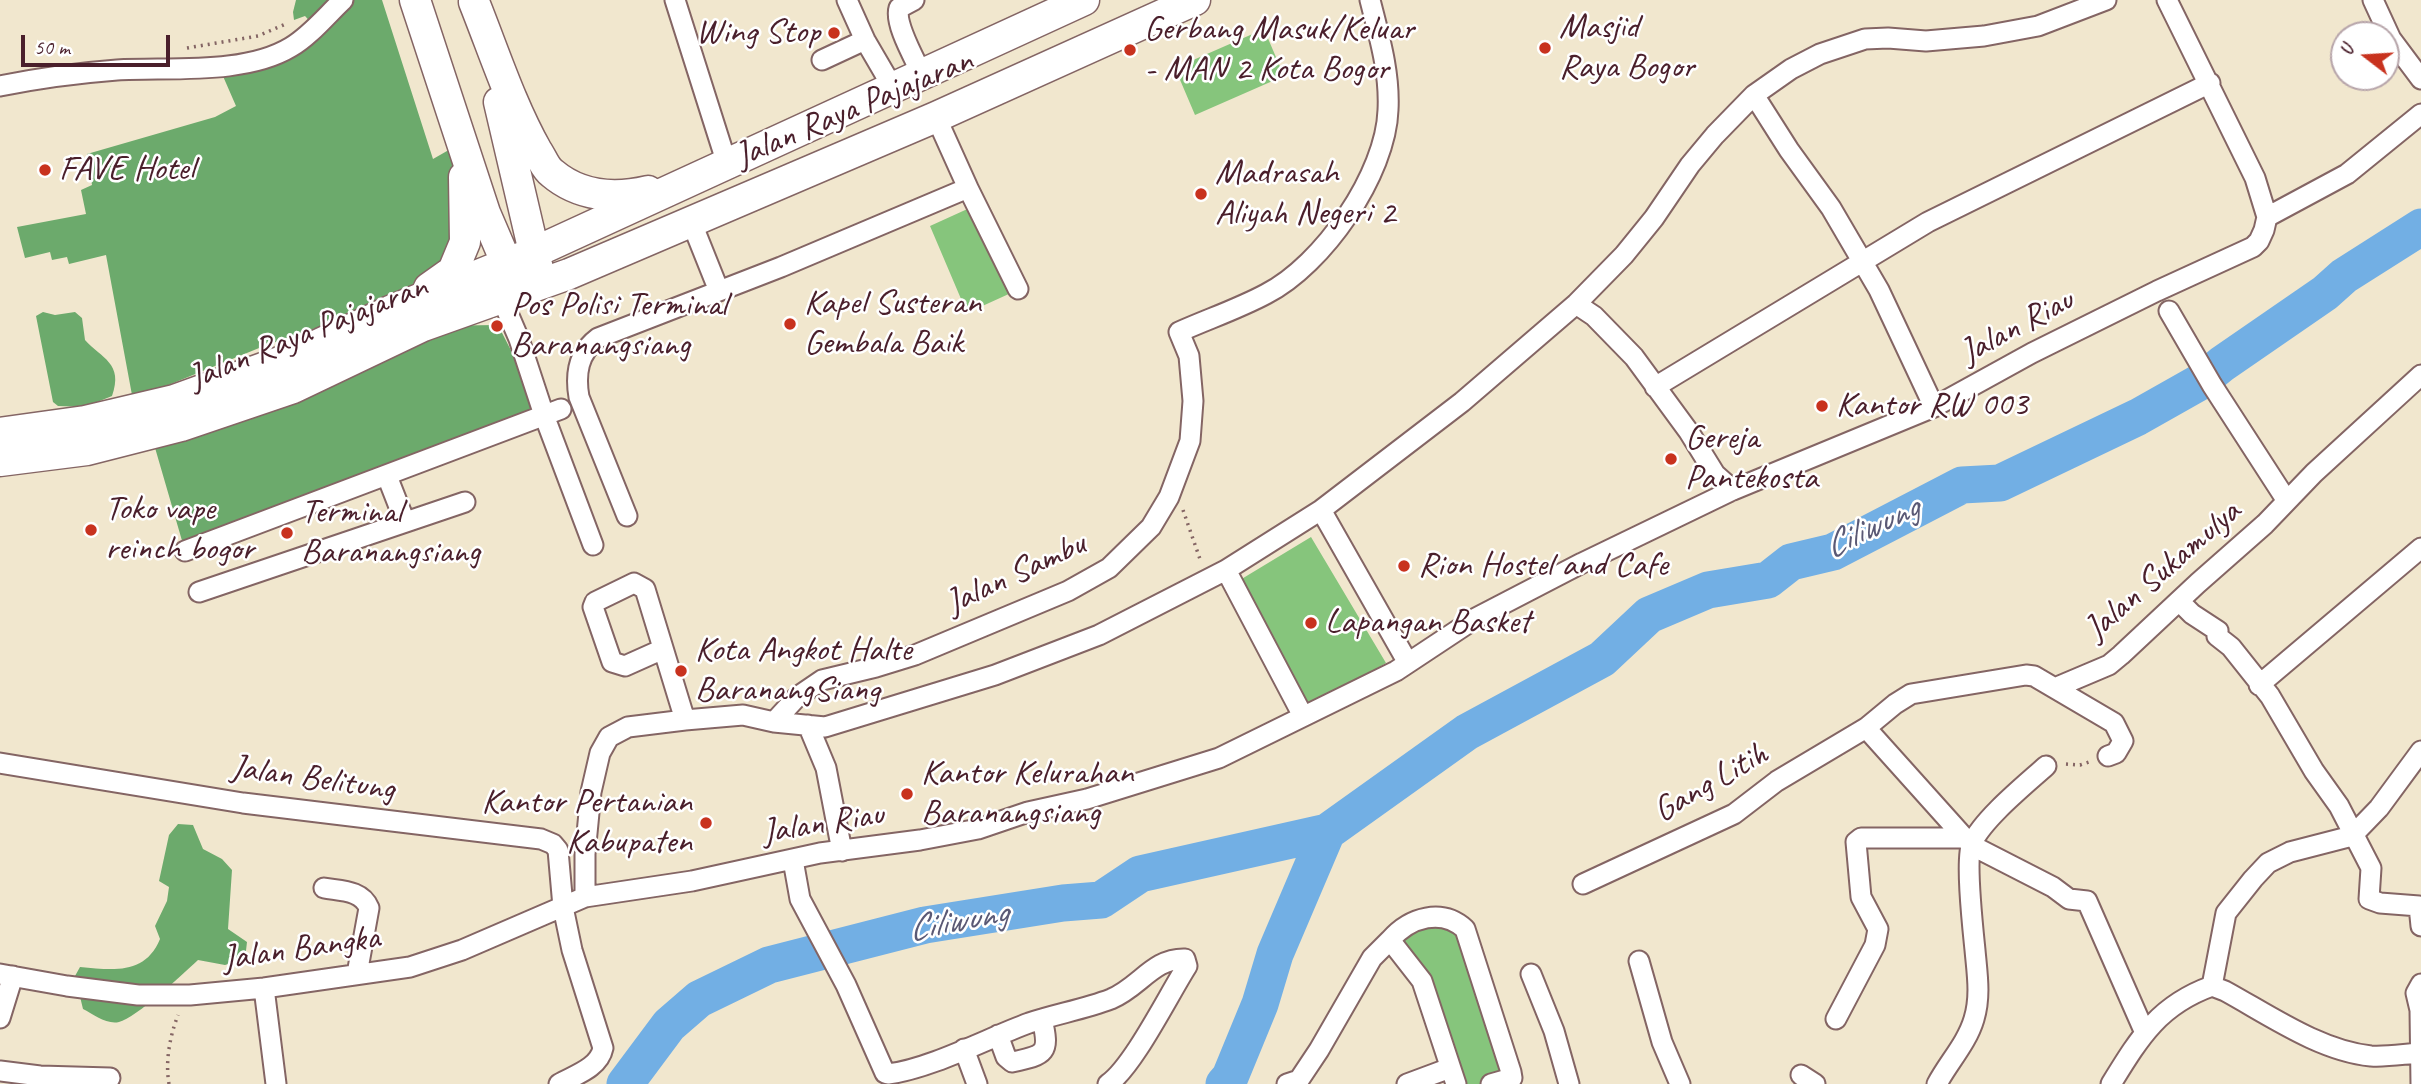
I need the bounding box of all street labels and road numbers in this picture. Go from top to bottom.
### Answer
street label: Jalan Raya Pajajaran [729,40,979,178]
street label: Jalan Raya Pajajaran [182,266,434,400]
street label: Jalan Riau [1953,280,2081,374]
street label: Jalan Sukamulya [2076,492,2250,650]
street label: Jalan Sambu [939,523,1093,625]
street label: Gang Litih [1646,734,1776,832]
street label: Jalan Belitung [228,747,398,811]
street label: Jalan Riau [759,794,887,854]
street label: Jalan Bangka [220,917,382,981]

